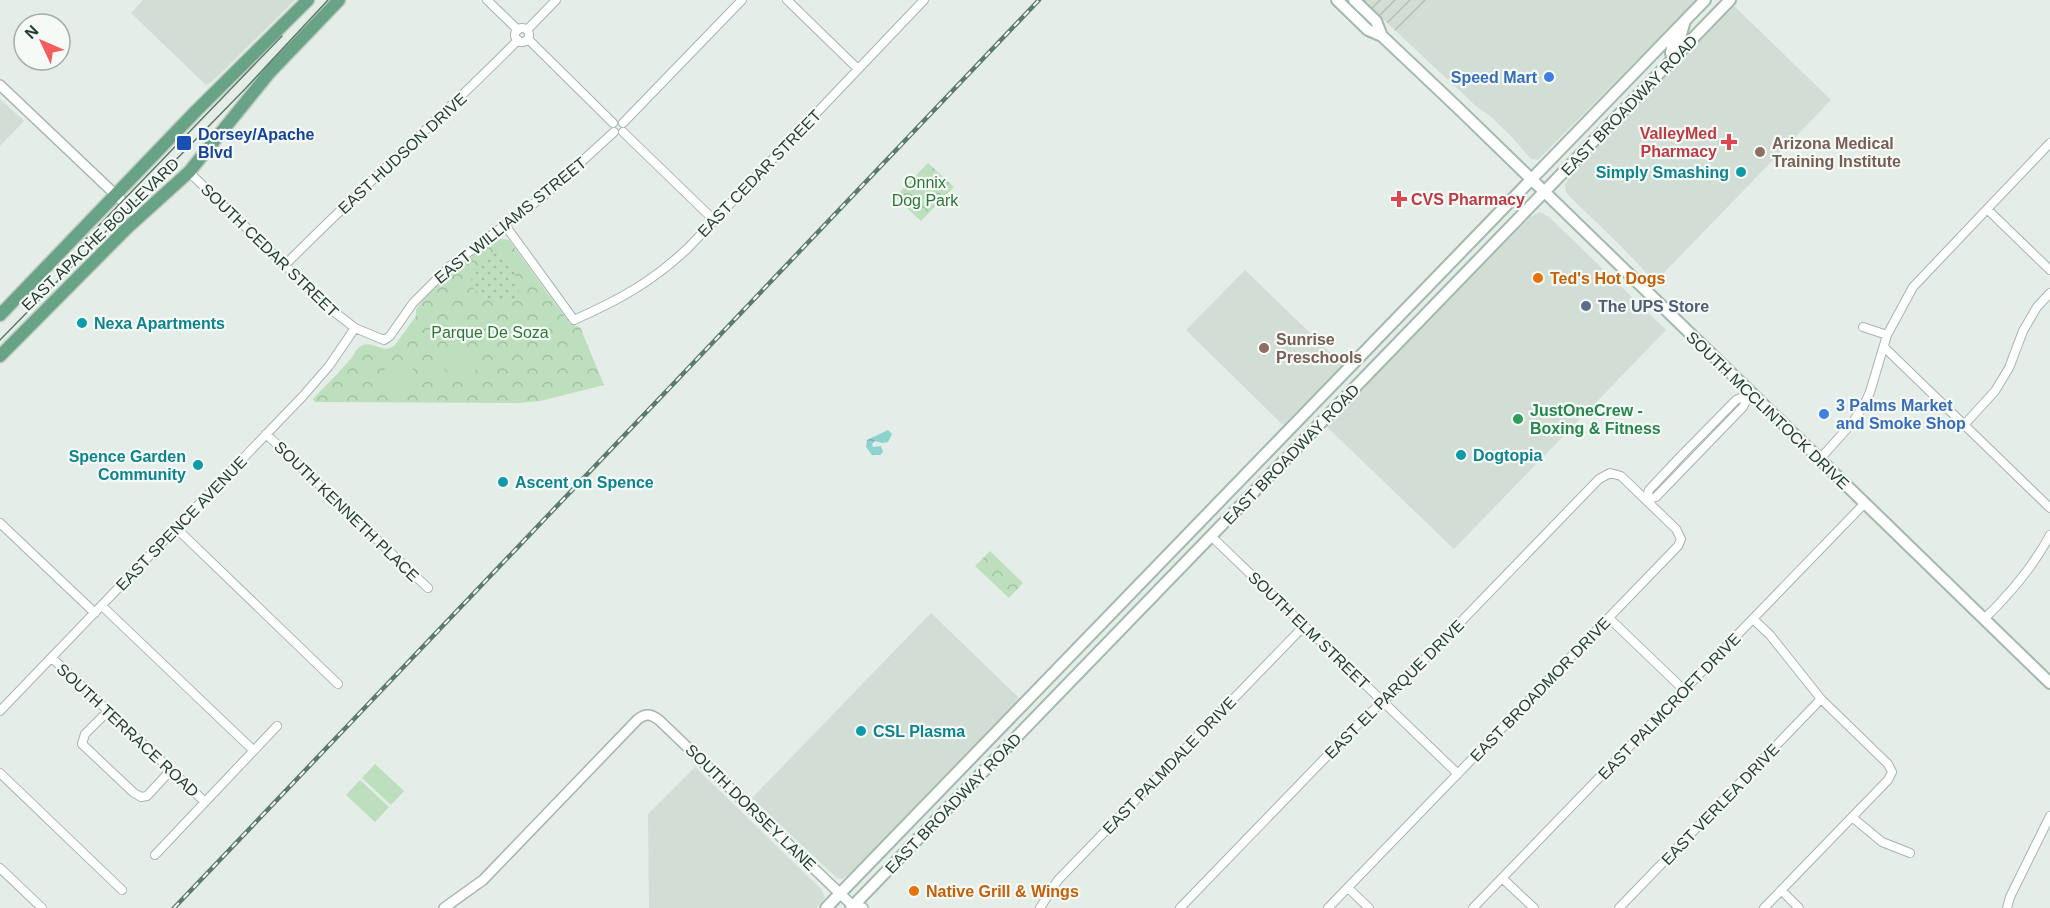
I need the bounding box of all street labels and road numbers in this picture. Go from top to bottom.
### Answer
street label: EAST BROADWAY ROAD [1558,32,1701,179]
street label: EAST HUDSON DRIVE [335,90,470,217]
street label: EAST CEDAR STREET [694,106,825,240]
street label: EAST WILLIAMS STREET [431,154,590,287]
street label: EAST APACHE BOULEVARD [18,155,182,314]
street label: SOUTH CEDAR STREET [198,180,342,321]
street label: SOUTH MCCLINTOCK DRIVE [1683,328,1852,493]
street label: EAST BROADWAY ROAD [1220,381,1363,528]
street label: SOUTH KENNETH PLACE [271,438,422,585]
street label: EAST SPENCE AVENUE [113,453,250,594]
street label: SOUTH ELM STREET [1245,568,1373,693]
street label: EAST BROADMOR DRIVE [1467,614,1614,765]
street label: EAST EL PARQUE DRIVE [1321,616,1467,762]
street label: EAST PALMCROFT DRIVE [1595,630,1744,783]
street label: SOUTH TERRACE ROAD [53,660,202,800]
street label: EAST PALMDALE DRIVE [1100,693,1239,837]
street label: EAST BROADWAY ROAD [882,730,1025,877]
street label: EAST VERLEA DRIVE [1658,740,1783,868]
street label: SOUTH DORSEY LANE [682,741,819,874]

